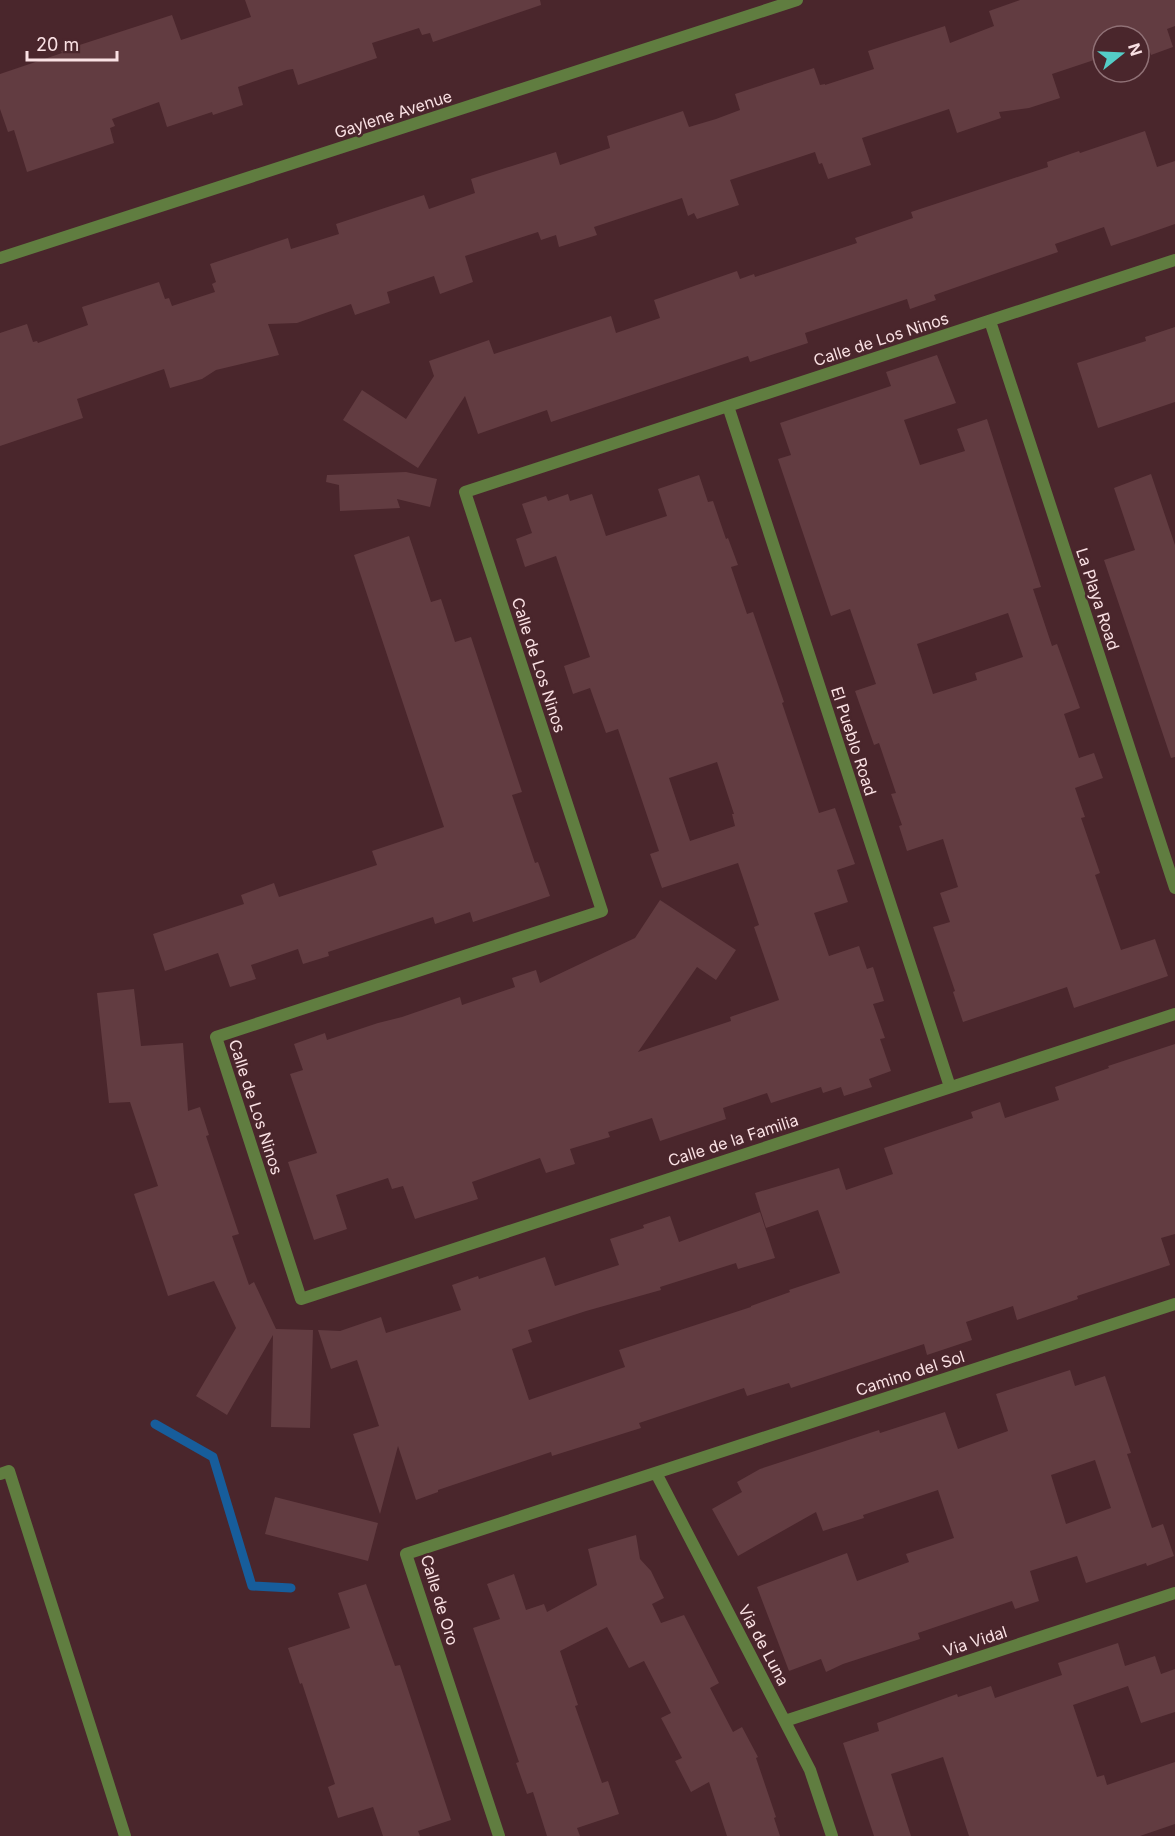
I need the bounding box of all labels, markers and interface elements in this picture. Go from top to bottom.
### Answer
scale bar [27,24,117,62]
north arrow [1091,24,1151,84]
text: 20 m [36,34,79,55]
text: N [1124,40,1147,58]
street label: Gaylene Avenue [332,86,454,142]
street label: Calle de Los Ninos [811,308,951,370]
street label: La Playa Road [1072,545,1124,653]
street label: Calle de Los Ninos [508,595,570,735]
street label: El Pueblo Road [827,684,881,798]
street label: Calle de Los Ninos [225,1037,287,1177]
street label: Calle de la Familia [665,1109,801,1171]
street label: Camino del Sol [853,1346,967,1400]
street label: Calle de Oro [417,1552,463,1648]
street label: Via de Luna [734,1601,794,1689]
street label: Via Vidal [941,1621,1009,1661]

